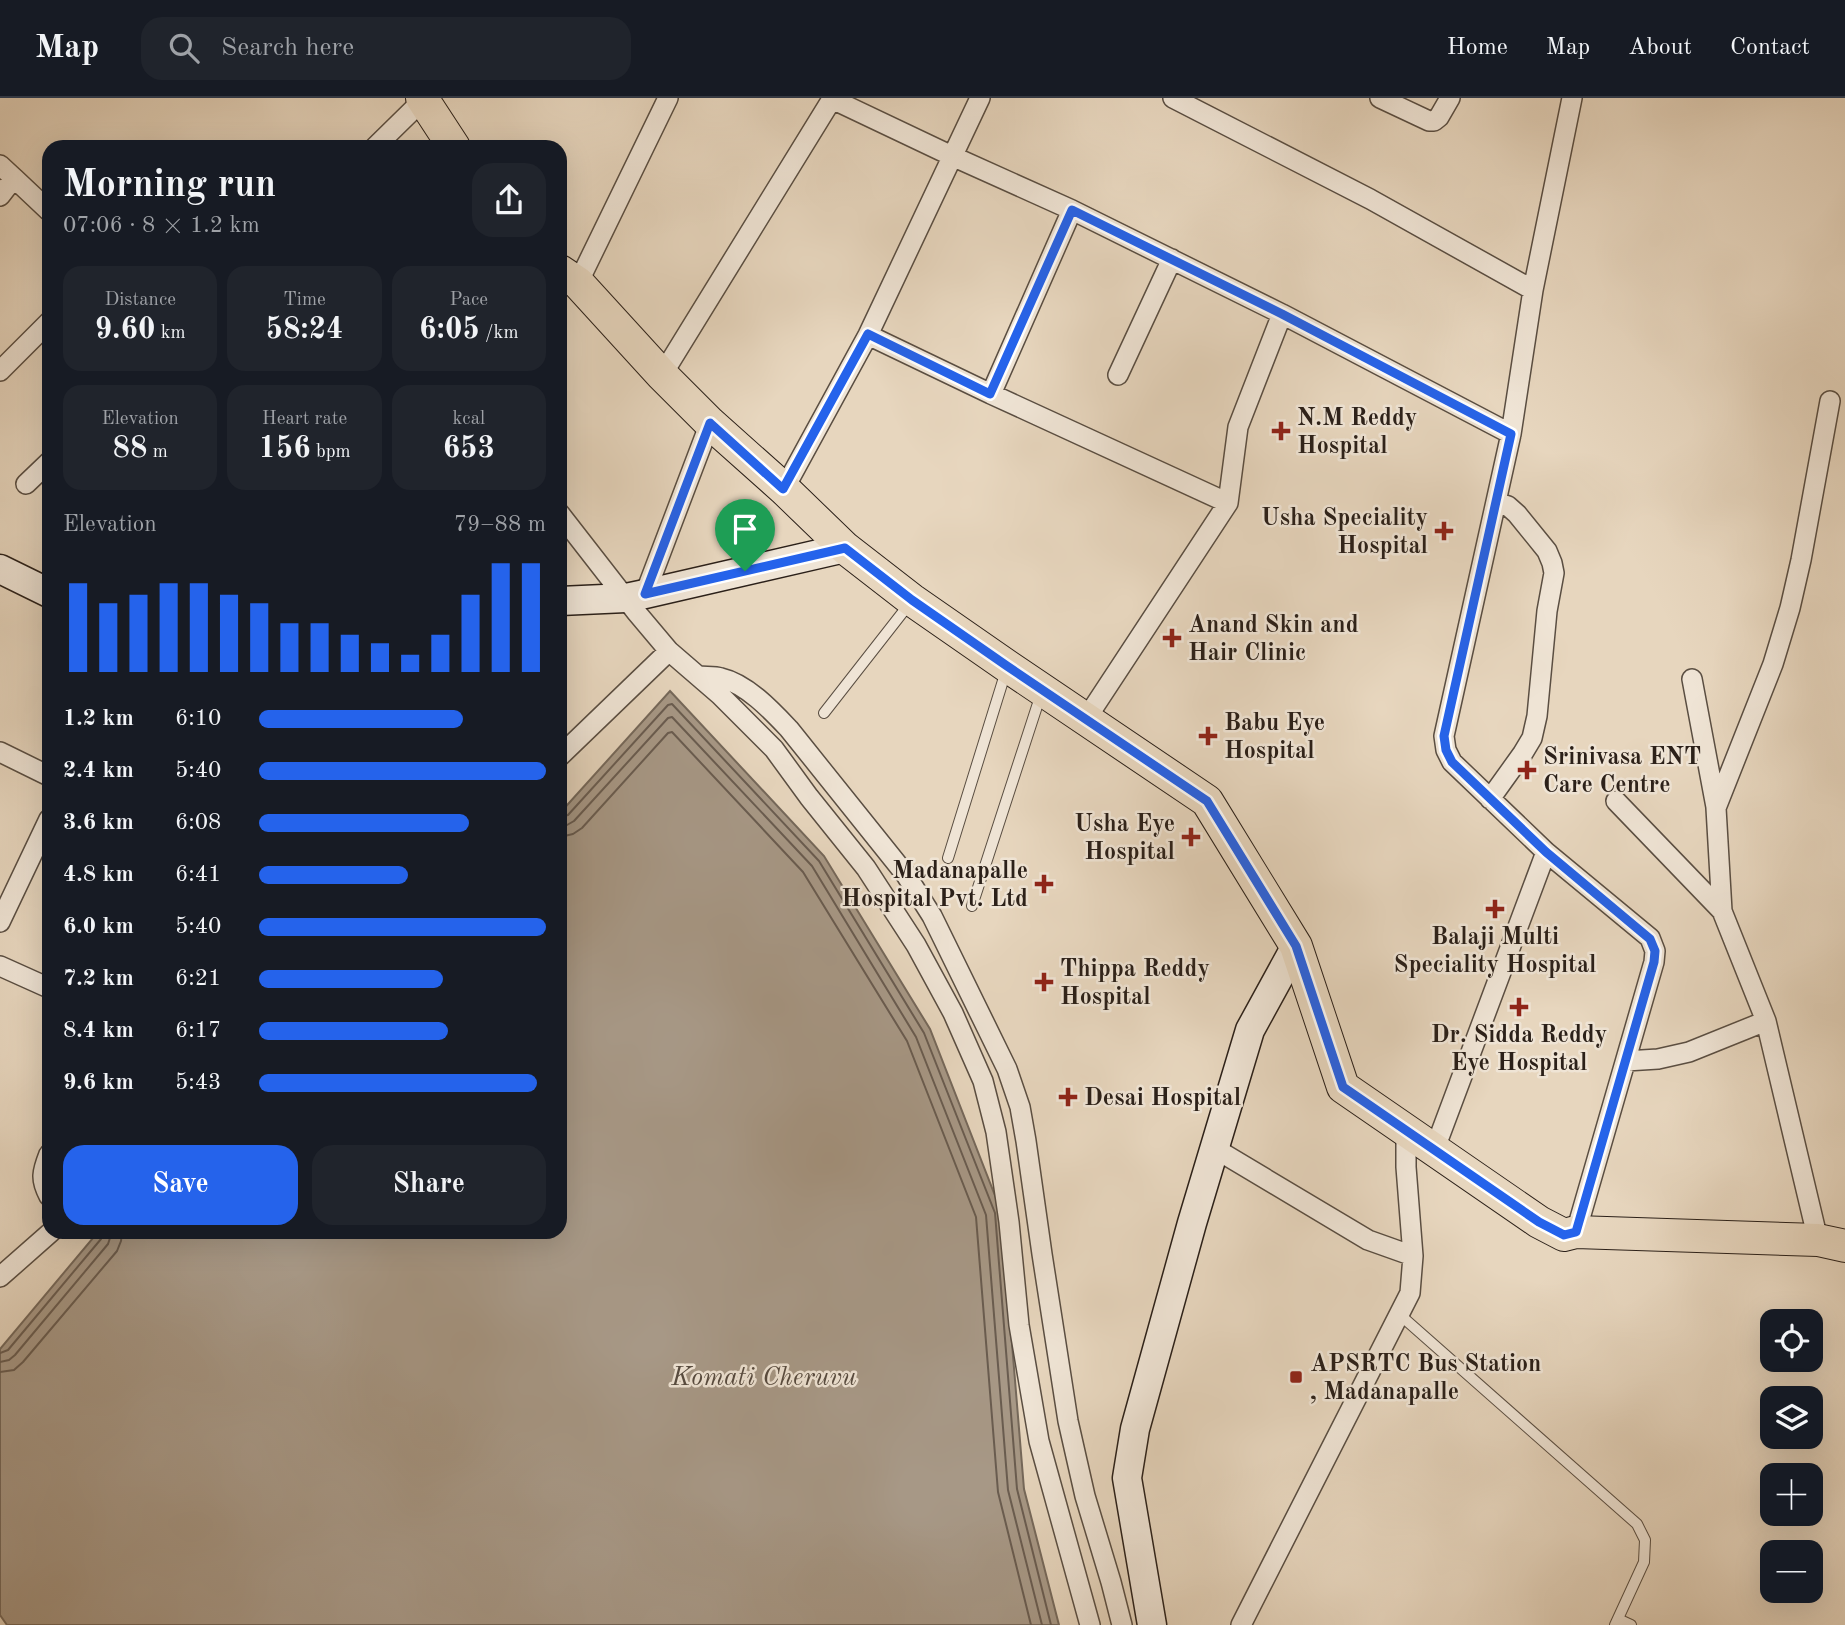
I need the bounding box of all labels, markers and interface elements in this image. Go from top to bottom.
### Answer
search box [141,17,631,80]
icon: search [165,29,203,67]
text: Map [35,32,99,65]
text: Search here [221,35,354,61]
text: Home [1447,36,1508,60]
text: Map [1546,36,1590,60]
text: About [1628,36,1692,60]
text: Contact [1730,36,1810,60]
button: share [472,163,546,237]
text: Morning run [63,167,276,205]
text: 07:06 · 8 × 1.2 km [63,214,260,237]
text: Distance [104,291,176,310]
text: Time [283,291,326,310]
text: Pace [450,291,488,310]
text: 9.60 [95,315,155,345]
text: 58:24 [265,315,343,345]
text: 6:05 [419,315,480,345]
text: km [155,324,186,343]
text: /km [480,324,519,343]
place label: N.M Reddy Hospital [1297,407,1417,459]
text: Elevation [102,410,179,429]
text: Heart rate [262,410,347,429]
text: kcal [452,410,485,429]
marker: N.M Reddy Hospital [1271,421,1291,441]
text: 88 [113,434,147,464]
text: 156 [258,434,311,464]
text: 653 [443,434,495,464]
text: m [147,443,168,462]
text: bpm [311,443,351,462]
pin [715,499,775,571]
place label: Usha Speciality Hospital [1261,507,1428,559]
icon: arrive [726,510,764,548]
text: Elevation [63,513,157,536]
text: 79–88 m [454,513,546,536]
marker: Usha Speciality Hospital [1434,521,1454,541]
place label: Anand Skin and Hair Clinic [1188,614,1359,666]
marker: Anand Skin and Hair Clinic [1162,628,1182,648]
text: 1.2 km [63,707,134,730]
text: 6:10 [175,707,221,730]
place label: Babu Eye Hospital [1224,712,1325,764]
marker: Babu Eye Hospital [1198,726,1218,746]
place label: Srinivasa ENT Care Centre [1543,746,1701,798]
text: 2.4 km [63,759,134,782]
text: 5:40 [175,759,221,782]
marker: Srinivasa ENT Care Centre [1517,760,1537,780]
text: 3.6 km [63,811,134,834]
text: 6:08 [175,811,221,834]
place label: Usha Eye Hospital [1074,813,1175,865]
marker: Usha Eye Hospital [1181,827,1201,847]
place label: Madanapalle Hospital Pvt. Ltd [841,860,1028,912]
text: 4.8 km [63,863,134,886]
text: 6:41 [175,863,221,886]
marker: Madanapalle Hospital Pvt. Ltd [1034,874,1054,894]
marker: Balaji Multi Speciality Hospital [1485,899,1505,919]
text: 6.0 km [63,915,134,938]
text: 5:40 [175,915,221,938]
place label: Balaji Multi Speciality Hospital [1394,926,1597,978]
place label: Thippa Reddy Hospital [1060,958,1210,1010]
text: 7.2 km [63,967,134,990]
text: 6:21 [175,967,221,990]
marker: Thippa Reddy Hospital [1034,972,1054,992]
marker: Dr. Sidda Reddy Eye Hospital [1509,997,1529,1017]
text: 8.4 km [63,1019,134,1042]
text: 6:17 [175,1019,221,1042]
place label: Dr. Sidda Reddy Eye Hospital [1431,1024,1607,1076]
text: 9.6 km [63,1071,134,1094]
text: 5:43 [175,1071,221,1094]
marker: Desai Hospital [1058,1087,1078,1107]
place label: Desai Hospital [1084,1087,1241,1111]
button: Save [63,1145,298,1225]
button: Share [312,1145,546,1225]
map controls [1760,1309,1823,1603]
button: locate [1760,1309,1823,1372]
place label: APSRTC Bus Station , Madanapalle [1310,1353,1541,1405]
water label: Komati Cheruvu [670,1365,857,1391]
marker: APSRTC Bus Station , Madanapalle [1288,1369,1304,1385]
button: layers [1760,1386,1823,1449]
button: + [1760,1463,1823,1526]
button: − [1760,1540,1823,1603]

